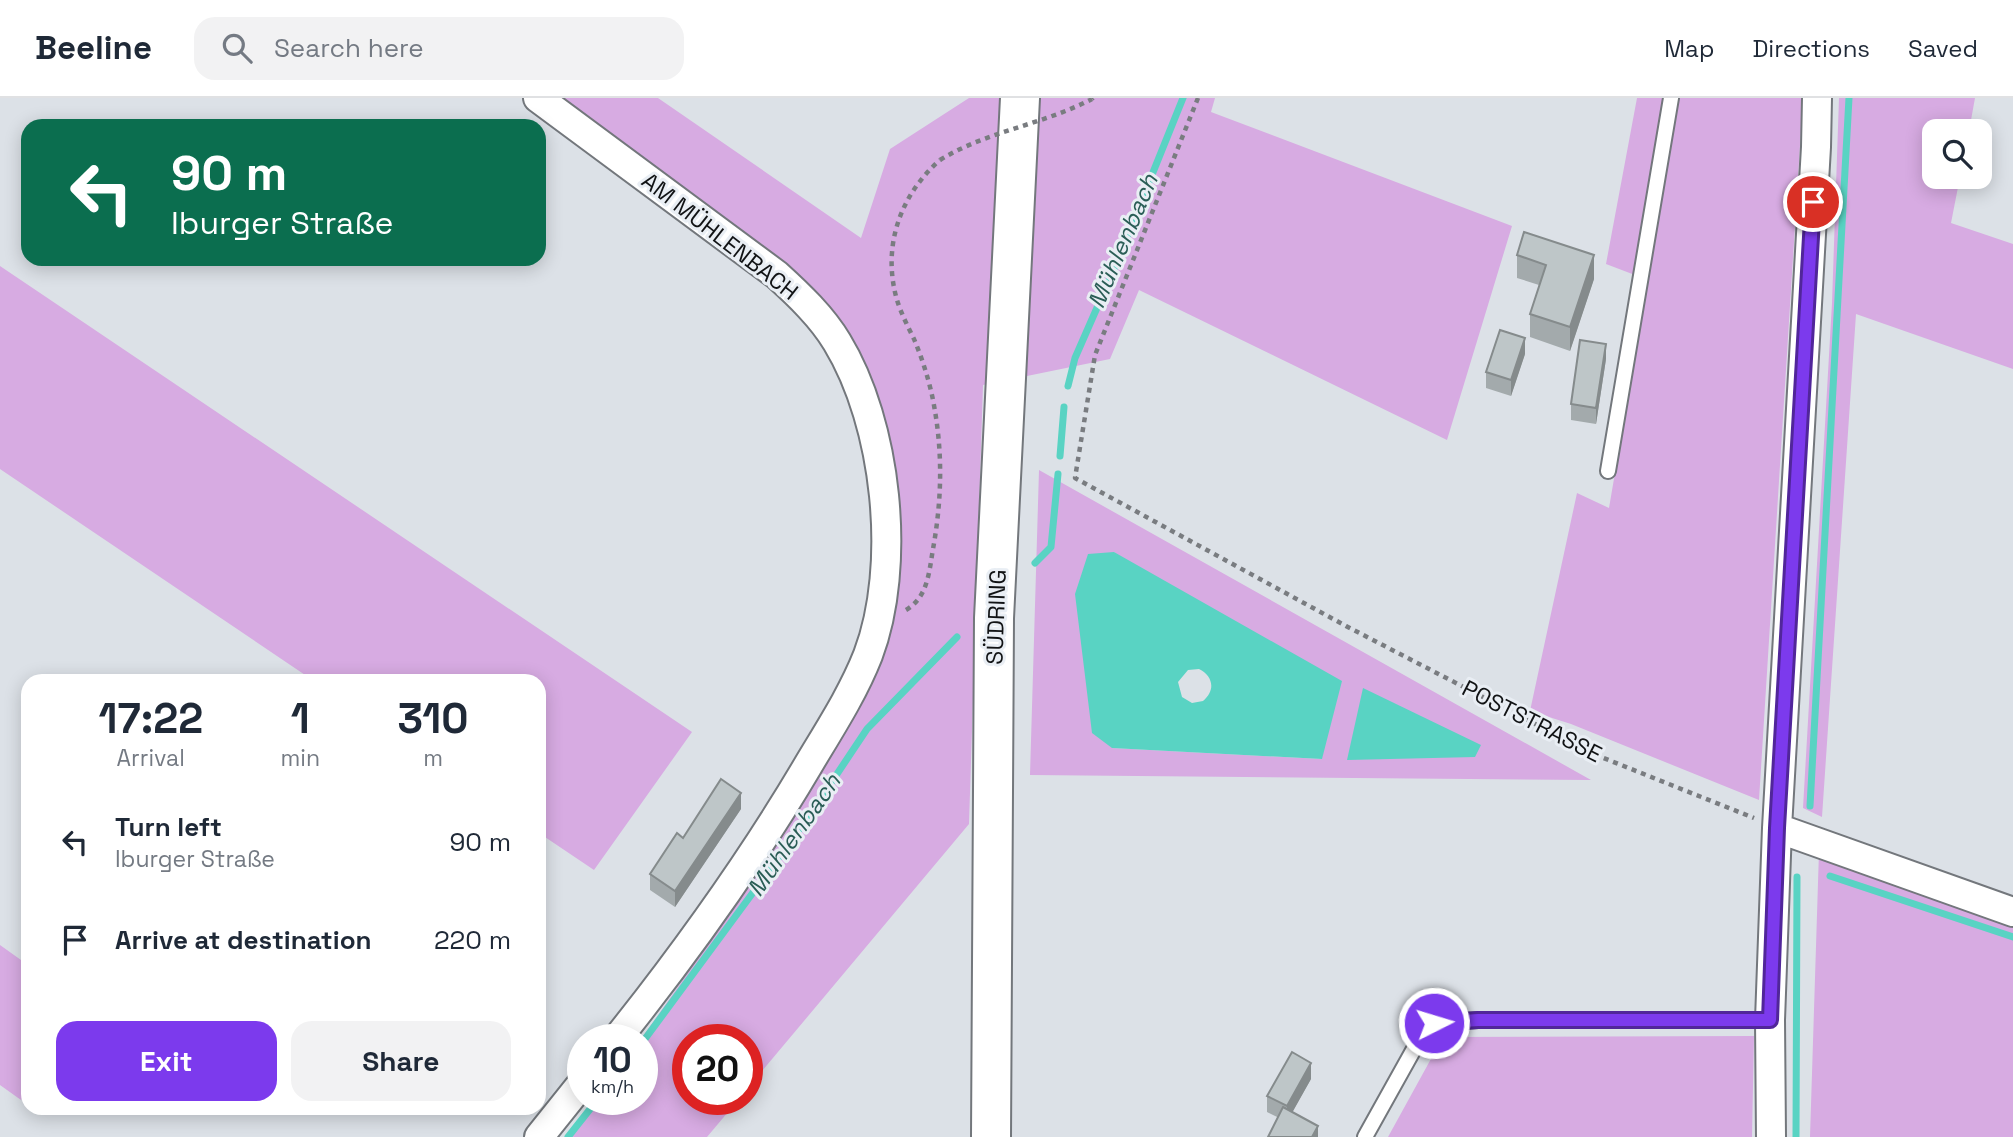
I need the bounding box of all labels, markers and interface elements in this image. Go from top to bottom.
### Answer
search box [194,17,684,80]
text: Beeline [35,27,152,69]
icon: search [218,29,256,67]
text: Search here [274,31,424,65]
text: Map [1664,33,1714,64]
text: Directions [1752,33,1870,64]
text: Saved [1908,33,1978,64]
map controls [1922,119,1992,189]
button: search [1922,119,1992,189]
text: 90 m [171,142,287,204]
icon: left [56,147,147,238]
street label: AM MÜHLENBACH [636,166,804,306]
water label: Mühlenbach [1080,168,1165,313]
pin [1783,172,1843,232]
icon: arrive [1794,183,1832,221]
text: Iburger Straße [171,203,394,243]
street label: SÜDRING [979,569,1013,665]
street label: POSTSTRASSE [1457,673,1607,769]
text: 17:22 [98,692,203,745]
text: 1 [291,692,310,745]
text: 310 [398,692,469,745]
text: Arrival [117,743,185,773]
text: min [281,743,320,773]
text: m [423,743,443,773]
water label: Mühlenbach [740,766,848,902]
text: Turn left [115,810,222,844]
icon: left [56,823,94,861]
text: 90 m [449,825,511,859]
text: Iburger Straße [115,844,275,874]
icon: arrive [56,921,94,959]
text: Arrive at destination [115,923,372,957]
text: 220 m [434,923,511,957]
position arrow [1397,986,1471,1060]
button: Exit [56,1021,277,1101]
button: Share [291,1021,511,1101]
speed limit sign: 20 [672,1024,763,1115]
text: 10 [593,1038,632,1082]
text: km/h [591,1075,634,1098]

